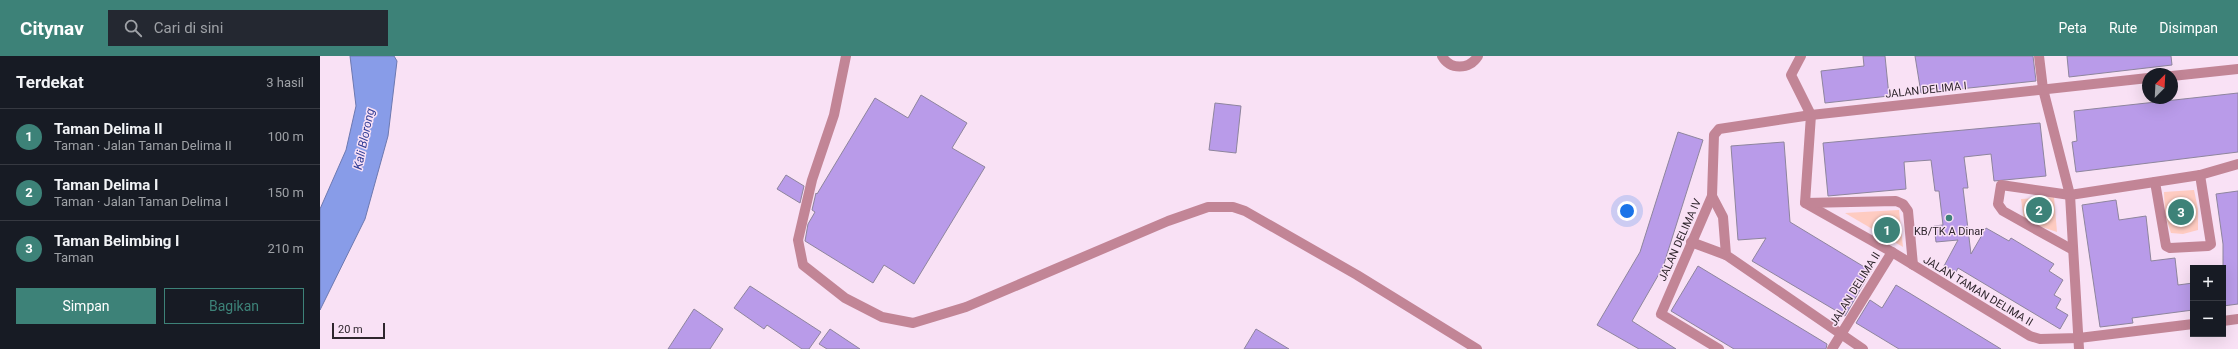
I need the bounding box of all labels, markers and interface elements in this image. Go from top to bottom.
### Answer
search box [108,10,388,46]
text: Citynav [20,17,84,40]
icon: search [122,17,144,39]
text: Cari di sini [154,19,223,37]
text: Peta [2059,20,2087,36]
text: Rute [2109,20,2137,36]
text: Disimpan [2159,20,2218,36]
north arrow [2142,68,2178,104]
text: Terdekat [16,72,84,92]
text: 3 hasil [266,75,304,90]
street label: JALAN DELIMA I [1885,79,1967,101]
water label: Kali Blorong [351,107,377,171]
text: Taman Delima II [54,120,163,138]
text: 1 [25,129,33,144]
text: 100 m [267,129,304,144]
text: Taman · Jalan Taman Delima II [54,138,232,153]
text: Taman Delima I [54,176,158,194]
text: 2 [25,185,33,200]
text: 150 m [267,185,304,200]
text: Taman · Jalan Taman Delima I [54,194,228,209]
pin: 2 [2026,195,2052,225]
street label: JALAN DELIMA IV [1656,197,1704,283]
pin: 3 [2168,197,2194,227]
your location [1617,201,1637,221]
marker: KB/TK A Dinar [1944,213,1954,223]
pin: 1 [1874,215,1900,245]
place label: KB/TK A Dinar [1914,225,1984,238]
text: Taman Belimbing I [54,232,179,250]
text: 3 [25,241,33,256]
text: 210 m [267,241,304,256]
text: Taman [54,250,94,265]
street label: JALAN DELIMA II [1827,250,1883,328]
street label: JALAN TAMAN DELIMA II [1921,253,2035,329]
map controls [2190,265,2226,337]
button: + [2190,265,2226,301]
button: Simpan [16,288,156,324]
button: Bagikan [164,288,304,324]
button: − [2190,301,2226,337]
scale bar [332,321,385,340]
text: 20 m [338,323,363,336]

